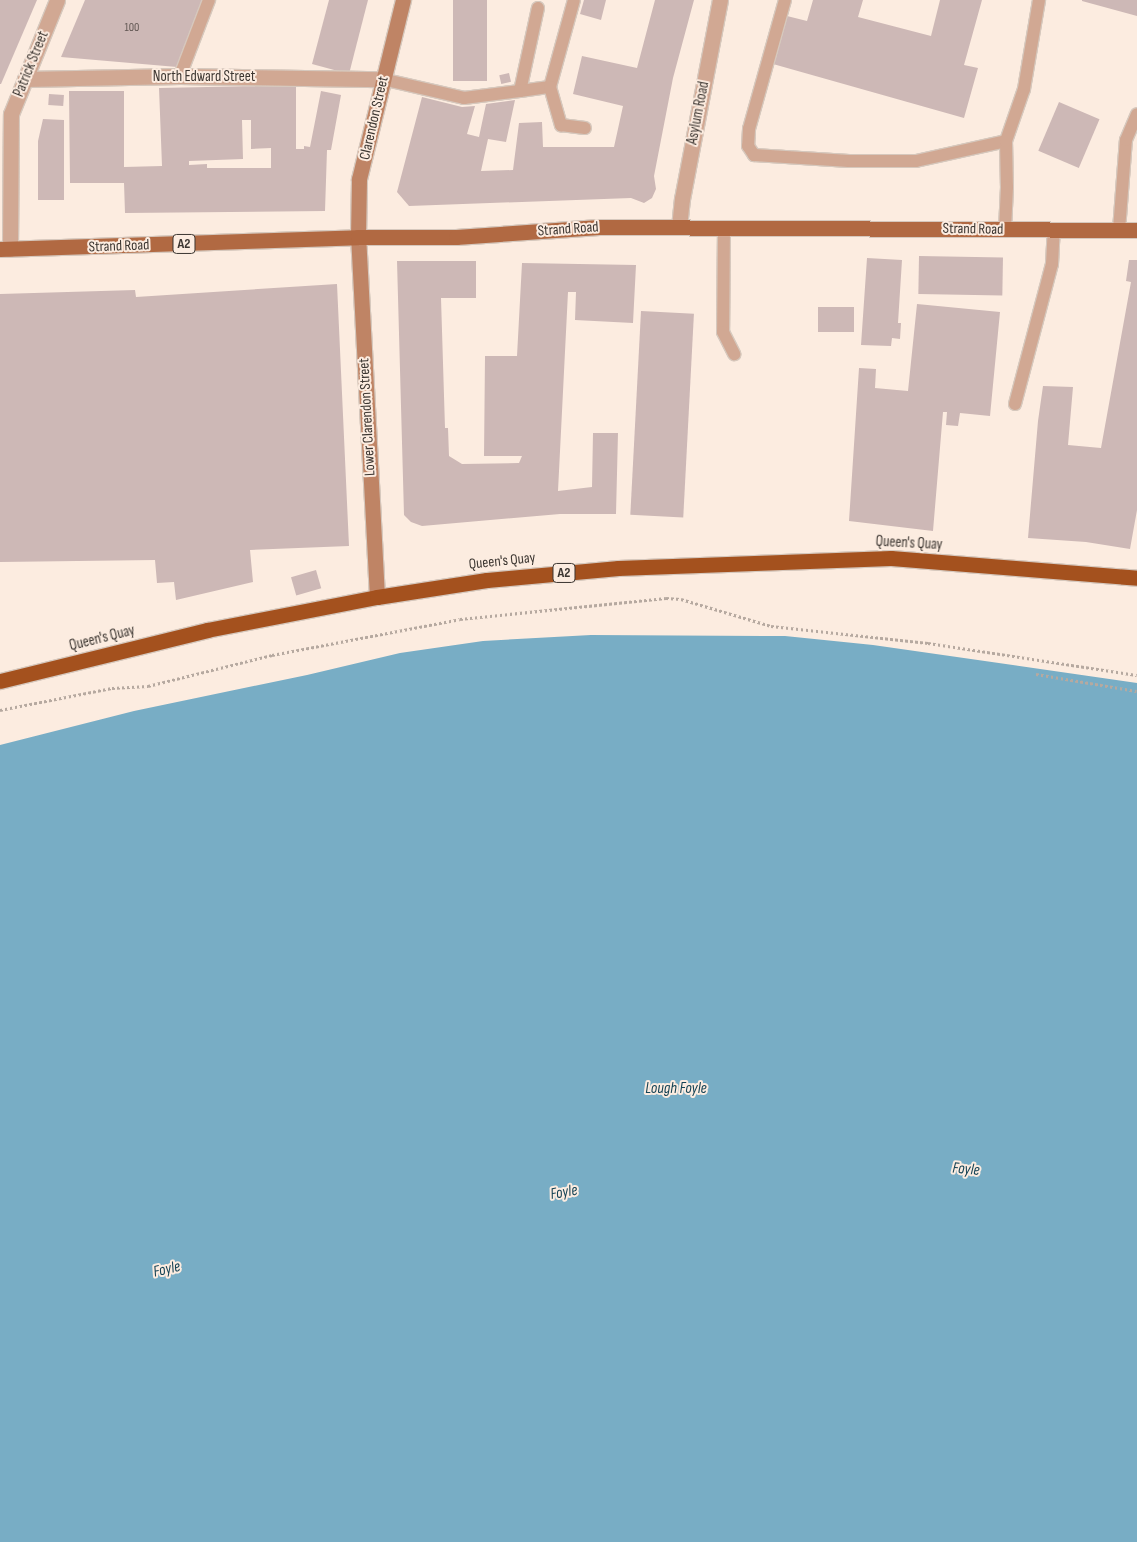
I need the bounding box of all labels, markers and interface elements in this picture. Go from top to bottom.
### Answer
house number: 100 [125,21,139,35]
street label: Patrick Street [10,28,52,100]
street label: North Edward Street [153,68,255,86]
street label: Clarendon Street [356,74,392,162]
street label: Asylum Road [683,80,713,146]
street label: Strand Road [537,218,599,240]
street label: Strand Road [942,219,1004,239]
road number: A2 [172,232,196,255]
street label: Strand Road [88,236,150,256]
street label: Lower Clarendon Street [355,358,379,476]
street label: Queen's Quay [875,532,943,554]
street label: Queen's Quay [468,549,536,573]
road number: A2 [552,562,576,584]
street label: Queen's Quay [67,621,137,655]
water label: Lough Foyle [645,1079,707,1099]
water label: Foyle [952,1159,980,1181]
water label: Foyle [549,1181,579,1205]
water label: Foyle [152,1258,182,1282]

